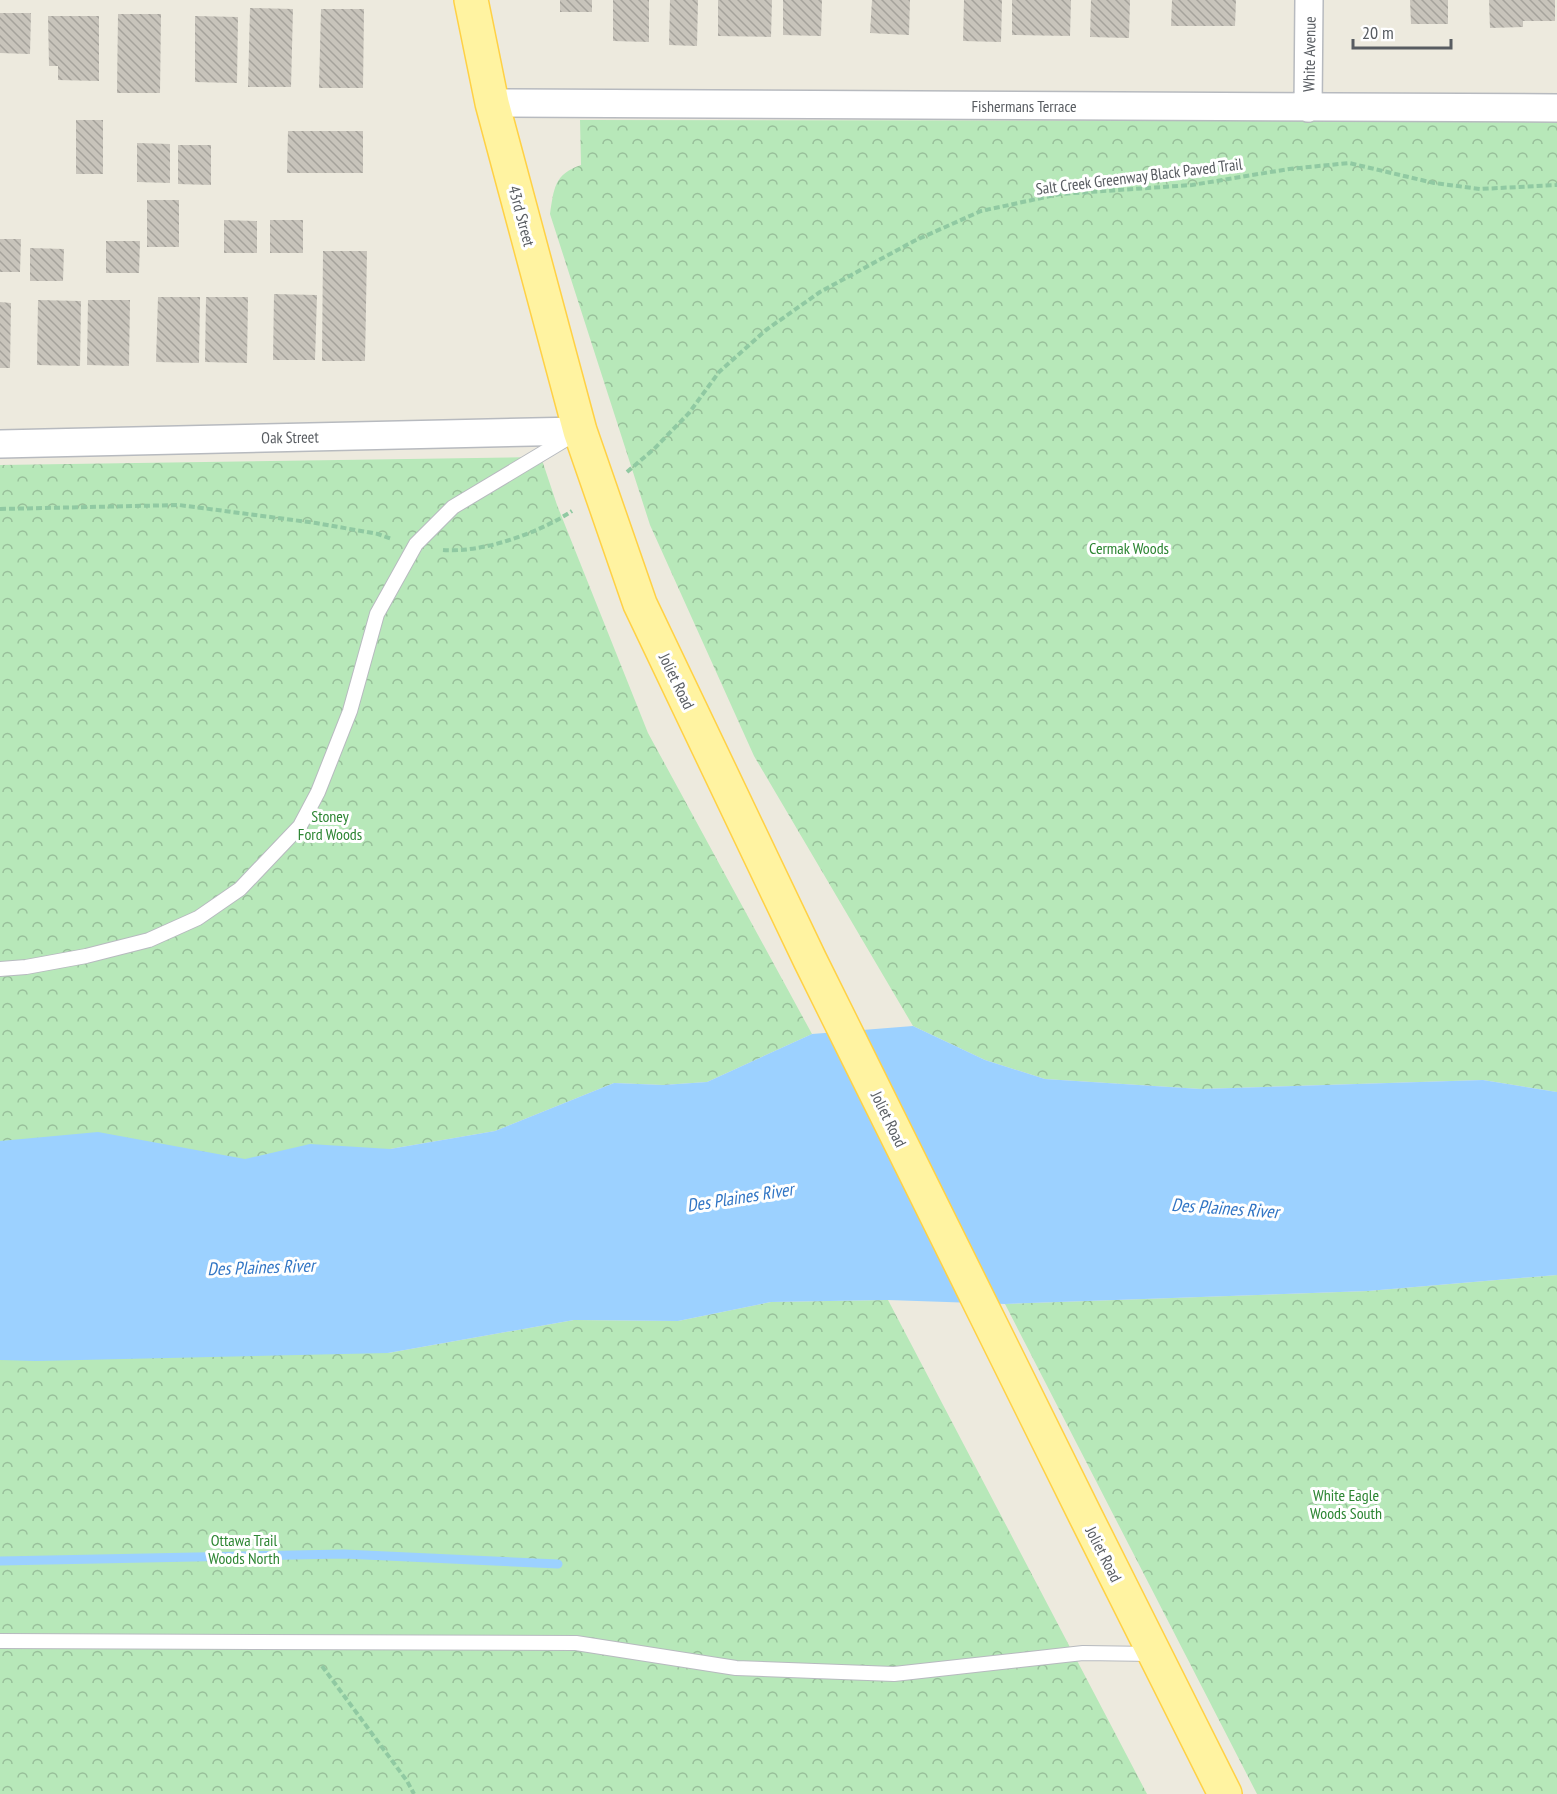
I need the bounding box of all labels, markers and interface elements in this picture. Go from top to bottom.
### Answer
scale bar [1353,12,1450,50]
street label: White Avenue [1298,16,1320,92]
text: 20 m [1362,21,1394,44]
street label: Fishermans Terrace [971,96,1077,116]
street label: Salt Creek Greenway Black Paved Trail [1035,153,1244,199]
street label: 43rd Street [504,183,540,249]
street label: Oak Street [261,426,320,448]
park label: Cermak Woods [1089,538,1169,558]
street label: Joliet Road [654,649,699,712]
park label: Stoney Ford Woods [298,806,362,844]
street label: Joliet Road [866,1087,911,1150]
water label: Des Plaines River [685,1177,798,1217]
water label: Des Plaines River [1171,1193,1282,1223]
water label: Des Plaines River [207,1254,318,1280]
park label: White Eagle Woods South [1310,1485,1382,1523]
street label: Joliet Road [1081,1522,1126,1585]
park label: Ottawa Trail Woods North [208,1530,280,1568]

